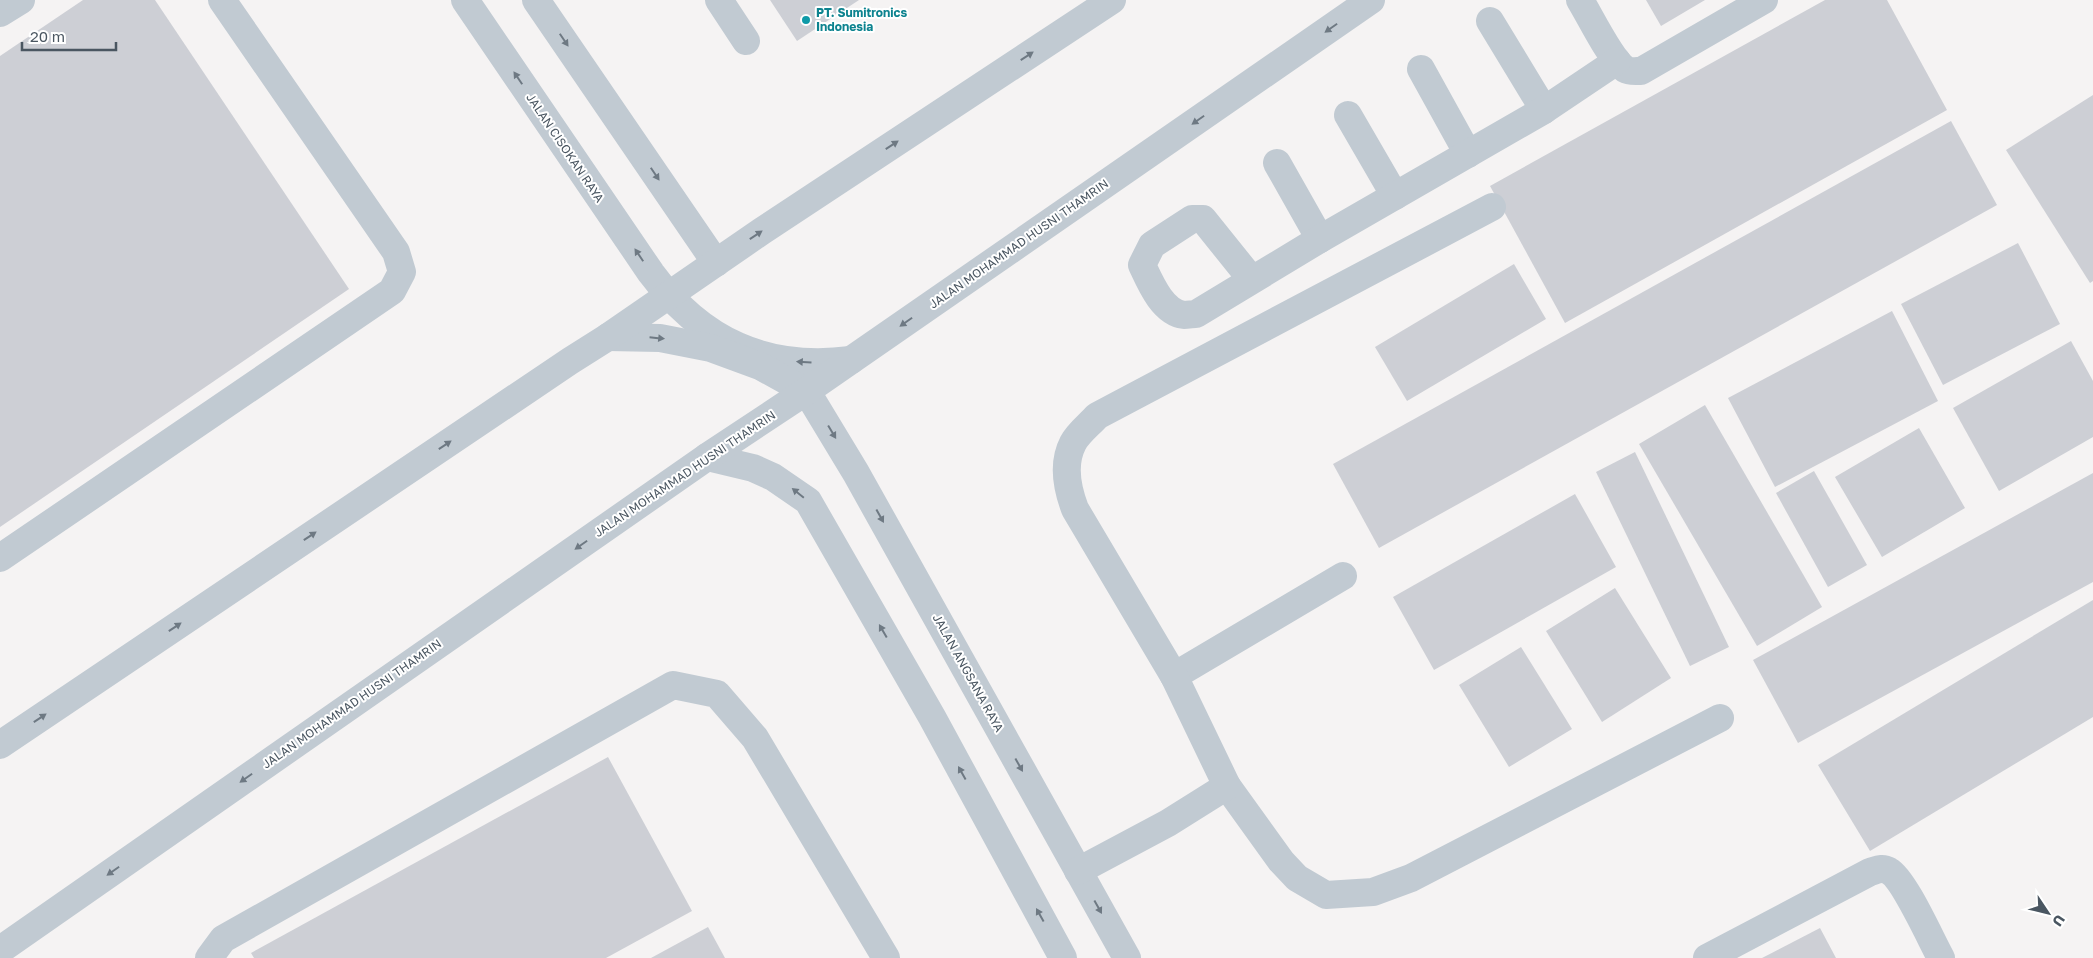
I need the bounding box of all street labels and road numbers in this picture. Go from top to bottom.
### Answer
street label: JALAN CISOKAN RAYA [523,90,608,205]
street label: JALAN MOHAMMAD HUSNI THAMRIN [926,176,1111,312]
street label: JALAN MOHAMMAD HUSNI THAMRIN [591,407,778,540]
street label: JALAN ANGSANA RAYA [930,611,1007,734]
street label: JALAN MOHAMMAD HUSNI THAMRIN [259,636,444,772]

